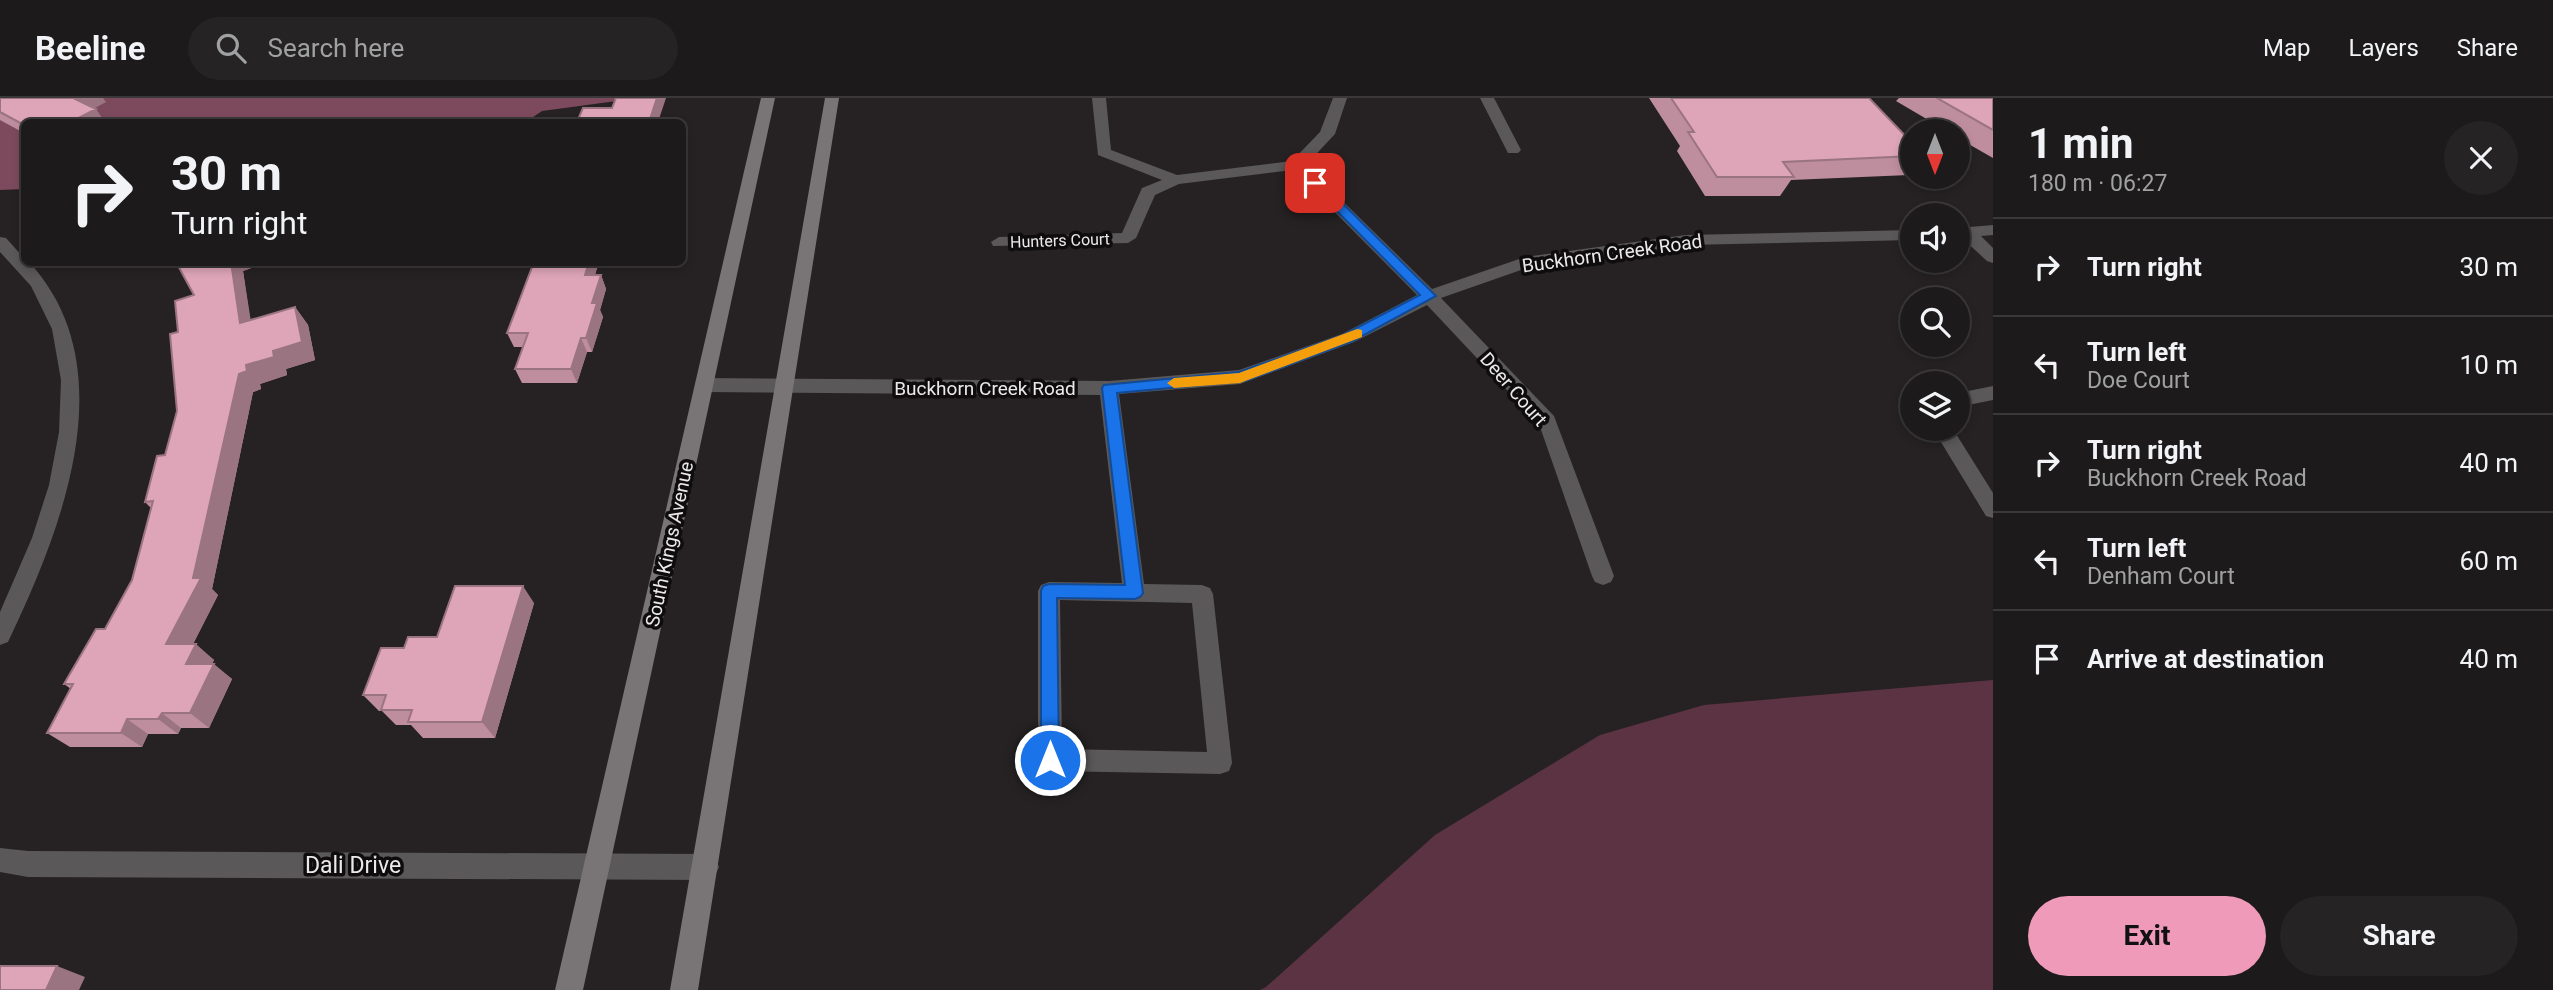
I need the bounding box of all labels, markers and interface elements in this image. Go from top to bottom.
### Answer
search box [188,17,678,80]
text: Beeline [35,29,146,68]
icon: search [212,29,250,67]
text: Search here [268,33,404,63]
text: Map [2263,34,2311,62]
text: Layers [2349,34,2419,62]
text: Share [2457,34,2518,62]
north arrow [1900,119,1970,189]
map controls [1900,119,1970,441]
text: 1 min [2028,119,2134,168]
button: close [2444,121,2518,195]
text: 30 m [171,145,282,202]
icon: right [56,147,147,238]
pin [1285,153,1345,213]
icon: arrive [1296,164,1334,202]
text: 180 m · 06:27 [2028,170,2167,197]
button: sound [1900,203,1970,273]
text: Turn right [171,204,307,242]
street label: Hunters Court [1010,229,1110,252]
street label: Buckhorn Creek Road [1521,229,1704,278]
icon: right [2028,248,2066,286]
text: Turn right [2087,252,2202,282]
text: 30 m [2460,252,2518,282]
button: search [1900,287,1970,357]
text: Turn left [2087,337,2186,367]
icon: left [2028,346,2066,384]
street label: Deer Court [1475,348,1552,431]
text: 10 m [2460,350,2518,380]
text: Doe Court [2087,367,2190,394]
button: layers [1900,371,1970,441]
street label: Buckhorn Creek Road [894,377,1076,400]
text: Turn right [2087,435,2202,465]
icon: right [2028,444,2066,482]
text: 40 m [2460,448,2518,478]
street label: South Kings Avenue [641,459,698,629]
text: Buckhorn Creek Road [2087,465,2307,492]
text: Turn left [2087,533,2186,563]
icon: left [2028,542,2066,580]
text: 60 m [2460,546,2518,576]
text: Denham Court [2087,563,2235,590]
icon: arrive [2028,640,2066,678]
text: Arrive at destination [2087,644,2324,674]
text: 40 m [2460,644,2518,674]
position arrow [1013,723,1087,797]
street label: Dali Drive [305,852,401,879]
button: Exit [2028,896,2266,976]
button: Share [2280,896,2518,976]

